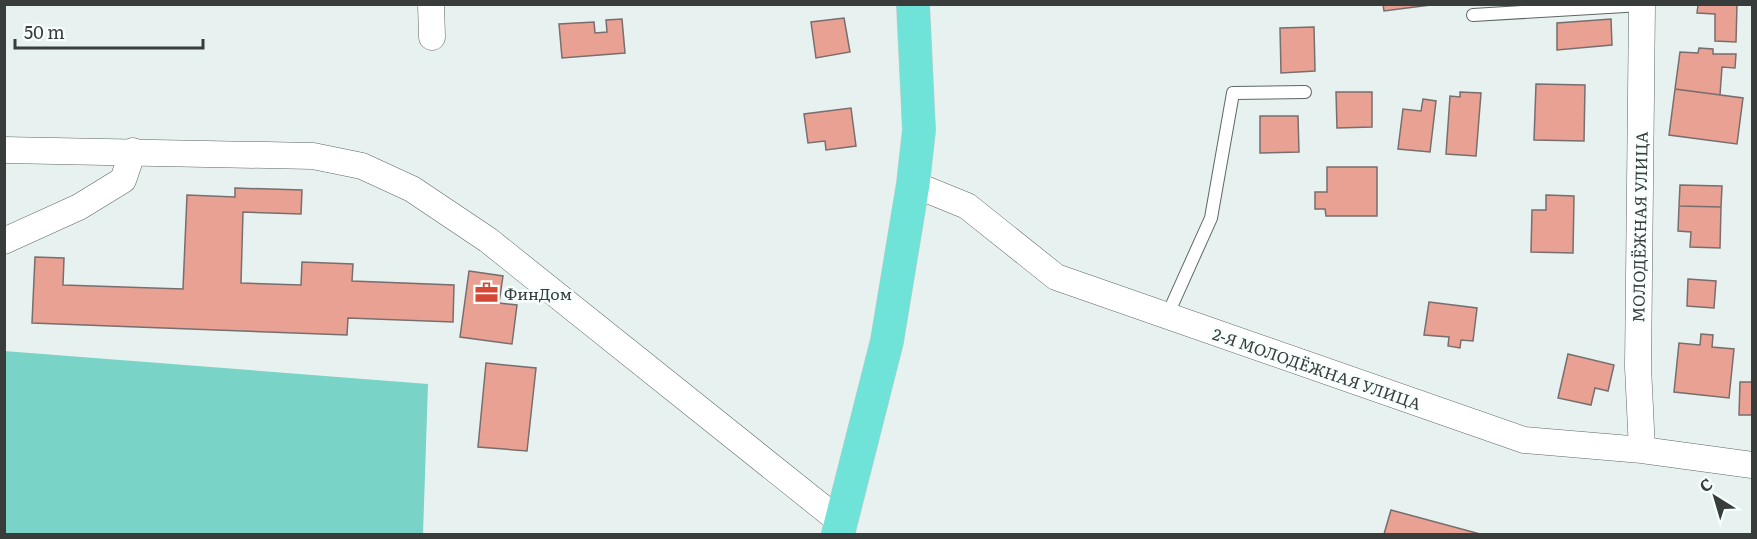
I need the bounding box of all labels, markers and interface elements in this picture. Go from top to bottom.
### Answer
scale bar [15,12,202,50]
text: 50 m [24,18,65,45]
street label: МОЛОДЁЖНАЯ УЛИЦА [1625,131,1653,323]
office icon: ФинДом [473,280,499,306]
place label: ФинДом [504,281,572,305]
street label: 2-Я МОЛОДЁЖНАЯ УЛИЦА [1210,321,1425,415]
north arrow [1685,467,1745,527]
text: С [1694,471,1717,497]

